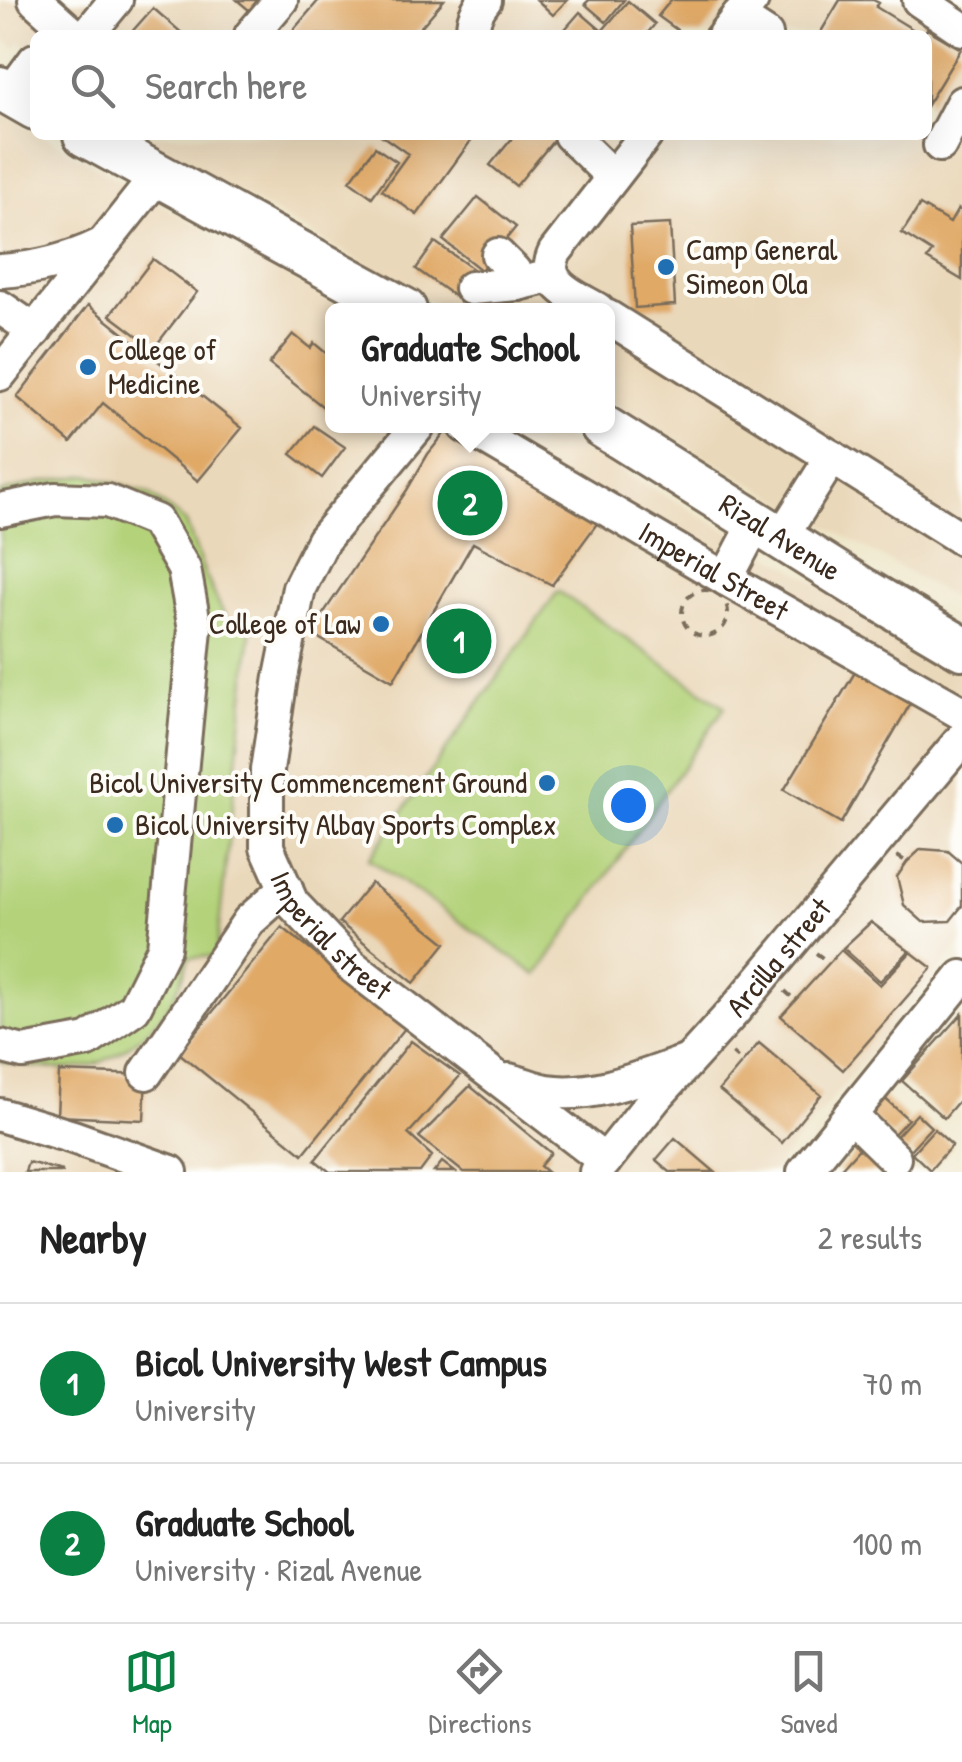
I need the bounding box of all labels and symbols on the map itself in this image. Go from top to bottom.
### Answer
place label: Camp General Simeon Ola [686,229,837,303]
marker: Camp General Simeon Ola [655,256,677,278]
place label: College of Medicine [108,329,217,403]
marker: College of Medicine [77,356,99,378]
pin: 2 [438,466,502,540]
street label: Rizal Avenue [712,484,849,590]
street label: Imperial Street [632,511,797,630]
place label: College of Law [209,603,361,643]
pin: 1 [426,604,492,678]
marker: College of Law [370,613,392,635]
place label: Bicol University Commencement Ground [89,762,527,802]
marker: Bicol University Commencement Ground [536,772,558,794]
your location [603,780,654,831]
place label: Bicol University Albay Sports Complex [135,804,556,844]
marker: Bicol University Albay Sports Complex [104,814,126,836]
street label: Imperial street [261,865,401,1009]
street label: Arcilla street [717,888,840,1025]

